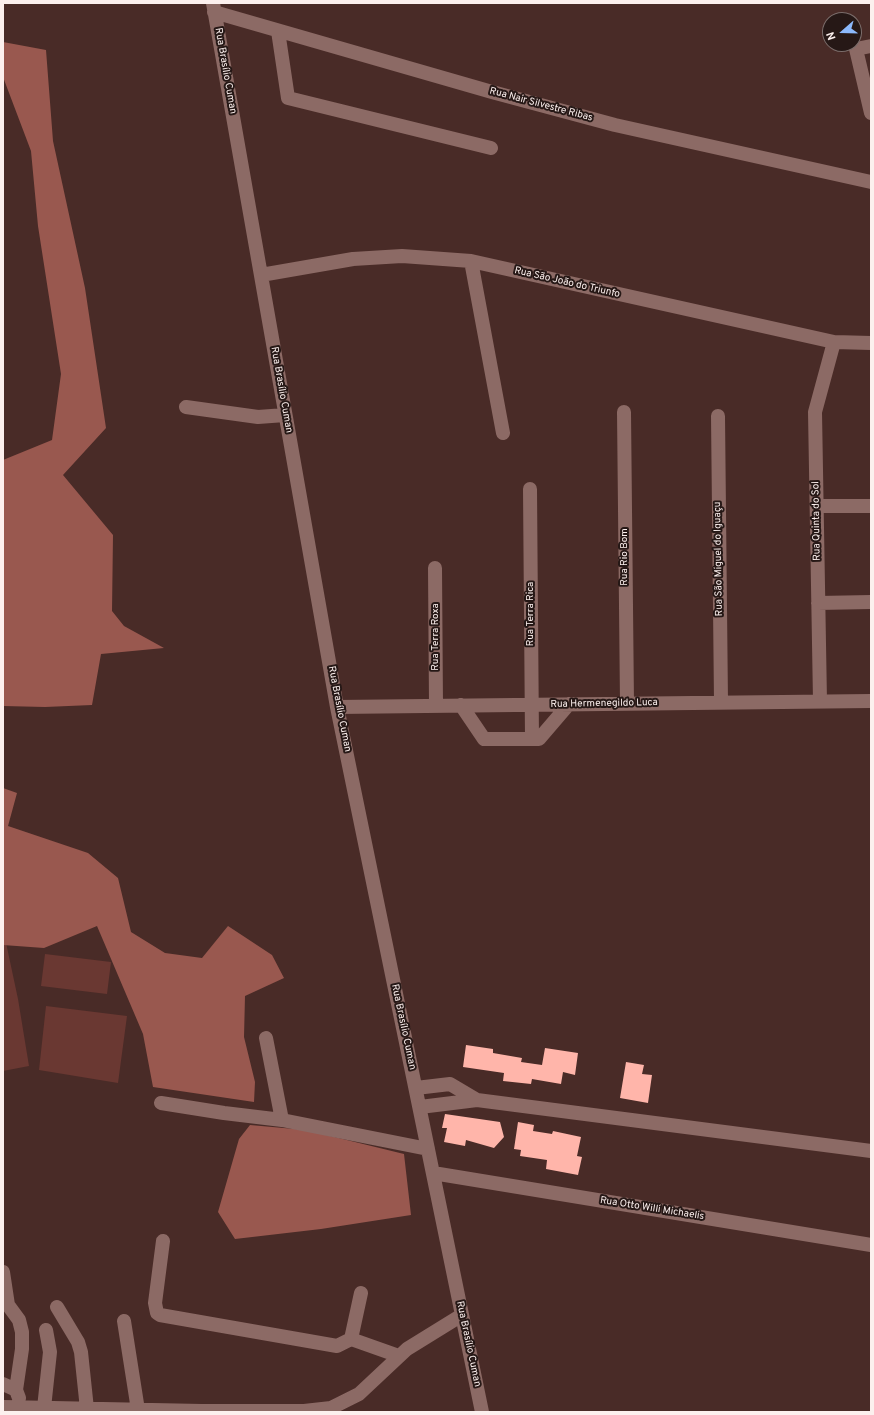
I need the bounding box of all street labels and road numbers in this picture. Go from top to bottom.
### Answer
street label: Rua Brasílio Cuman [212,27,238,115]
street label: Rua Nair Silvestre Ribas [488,85,594,125]
street label: Rua São João do Triunfo [513,265,621,301]
street label: Rua Brasílio Cuman [268,346,294,434]
street label: Rua Quinta do Sol [810,481,824,561]
street label: Rua São Miguel do Iguaçu [712,502,726,616]
street label: Rua Rio Bom [619,528,631,586]
street label: Rua Terra Rica [525,582,537,646]
street label: Rua Terra Roxa [430,603,442,671]
street label: Rua Brasílio Cuman [325,665,353,753]
street label: Rua Hermenegildo Luca [550,697,658,711]
street label: Rua Brasílio Cuman [388,983,418,1071]
street label: Rua Otto Willi Michaelis [599,1195,705,1223]
street label: Rua Brasílio Cuman [453,1300,483,1388]

